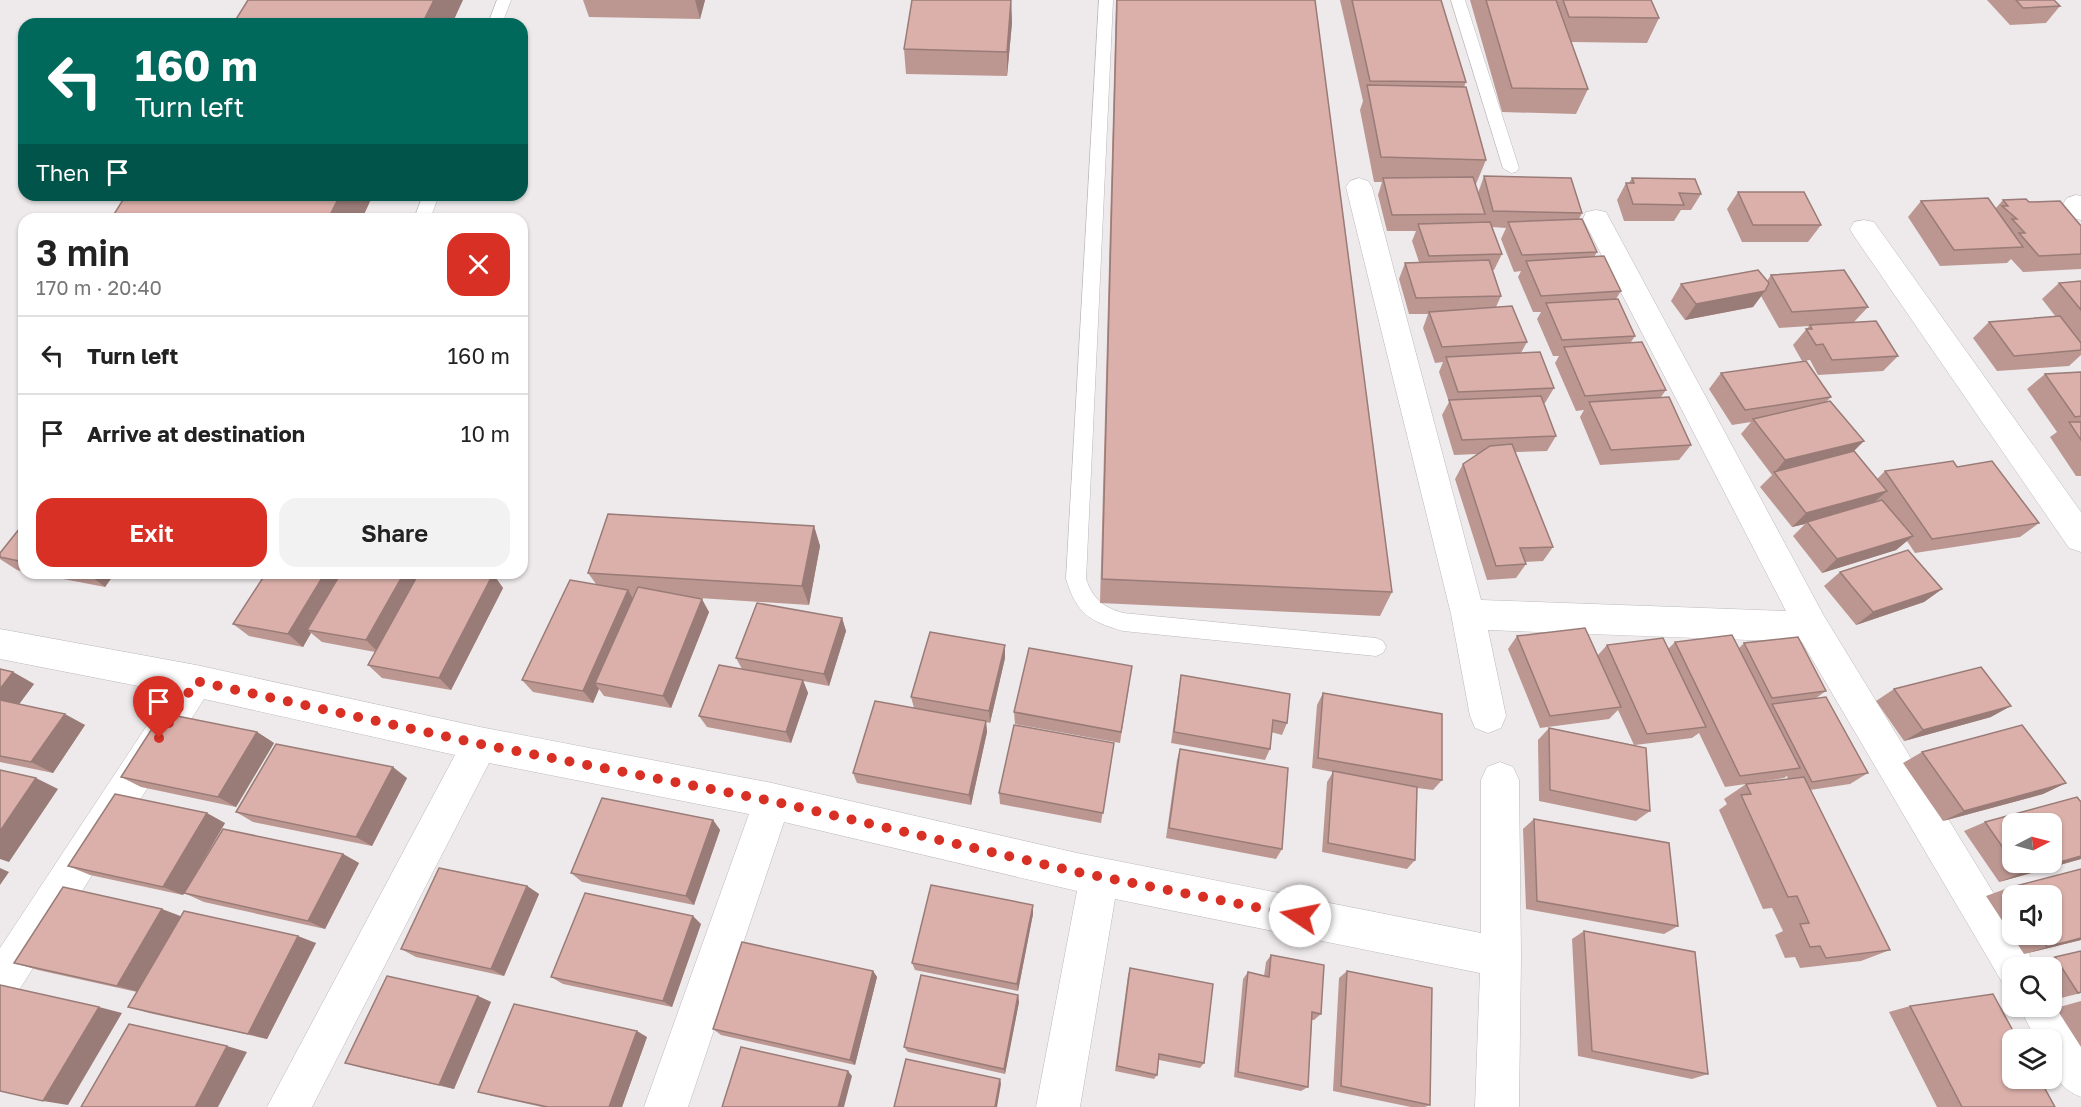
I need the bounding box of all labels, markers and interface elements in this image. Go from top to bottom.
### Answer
text: 160 m [135,40,258,90]
icon: left [36,42,114,120]
text: Turn left [135,91,244,123]
icon: arrive [101,156,134,189]
text: Then [36,159,89,186]
text: 3 min [36,231,130,274]
button: close [447,233,510,296]
text: 170 m · 20:40 [36,275,162,299]
icon: left [36,339,69,372]
text: Turn left [87,342,178,369]
text: 160 m [447,342,510,369]
icon: arrive [36,417,69,450]
text: Arrive at destination [87,420,305,447]
text: 10 m [461,420,510,447]
button: Exit [36,498,267,567]
button: Share [279,498,510,567]
pin [133,676,184,738]
icon: arrive [142,685,175,718]
north arrow [2002,813,2062,873]
map controls [2002,813,2062,1089]
position arrow [1268,884,1332,948]
button: sound [2002,885,2062,945]
button: search [2002,957,2062,1017]
button: layers [2002,1029,2062,1089]

